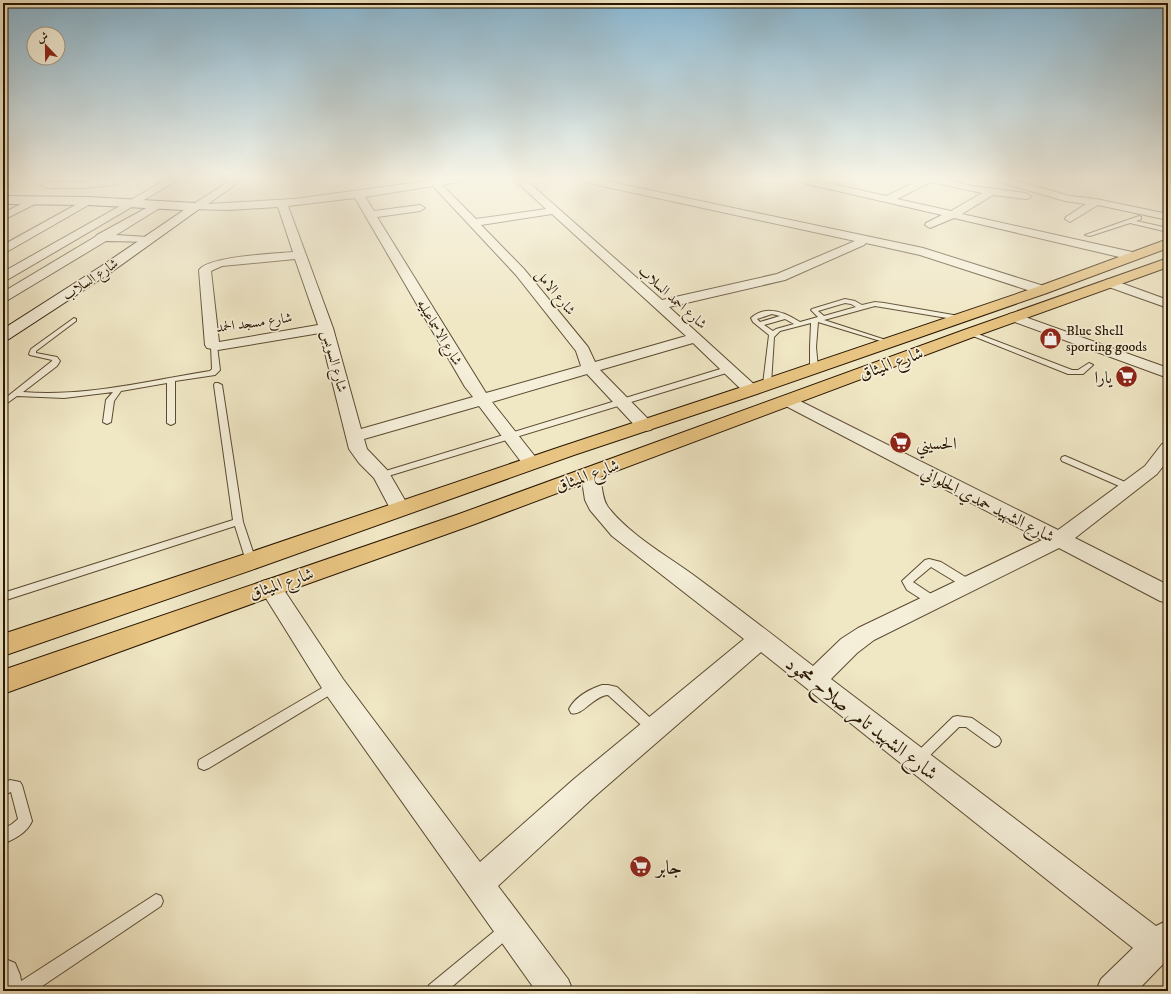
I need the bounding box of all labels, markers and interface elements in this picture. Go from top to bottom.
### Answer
north arrow [26,26,66,66]
text: ش [35,29,50,46]
street label: شارع السلاب [59,255,123,307]
street label: شارع احمد السلاب [633,262,710,335]
street label: شارع الامل [530,266,579,320]
street label: شارع الاسماعيليه [411,296,466,370]
street label: شارع مسجد الحمد [215,309,294,339]
place label: Blue Shell sporting goods [1066,322,1147,356]
shop icon: Blue Shell sporting goods [1038,325,1064,351]
street label: شارع السويس [315,328,351,395]
street label: شارع الميثاق [856,342,927,388]
supermarket icon: يارا [1114,364,1140,390]
place label: يارا [1094,367,1113,389]
supermarket icon: الحسيني [888,430,914,456]
place label: الحسيني [916,433,957,459]
street label: شارع الميثاق [552,454,623,500]
street label: شارع الشهيد حمدي الحلواني [916,462,1058,551]
street label: شارع الميثاق [246,563,317,607]
street label: شارع الشهيد تامر صلاح محمود [777,652,942,790]
supermarket icon: جابر [628,854,654,880]
place label: جابر [654,856,682,881]

